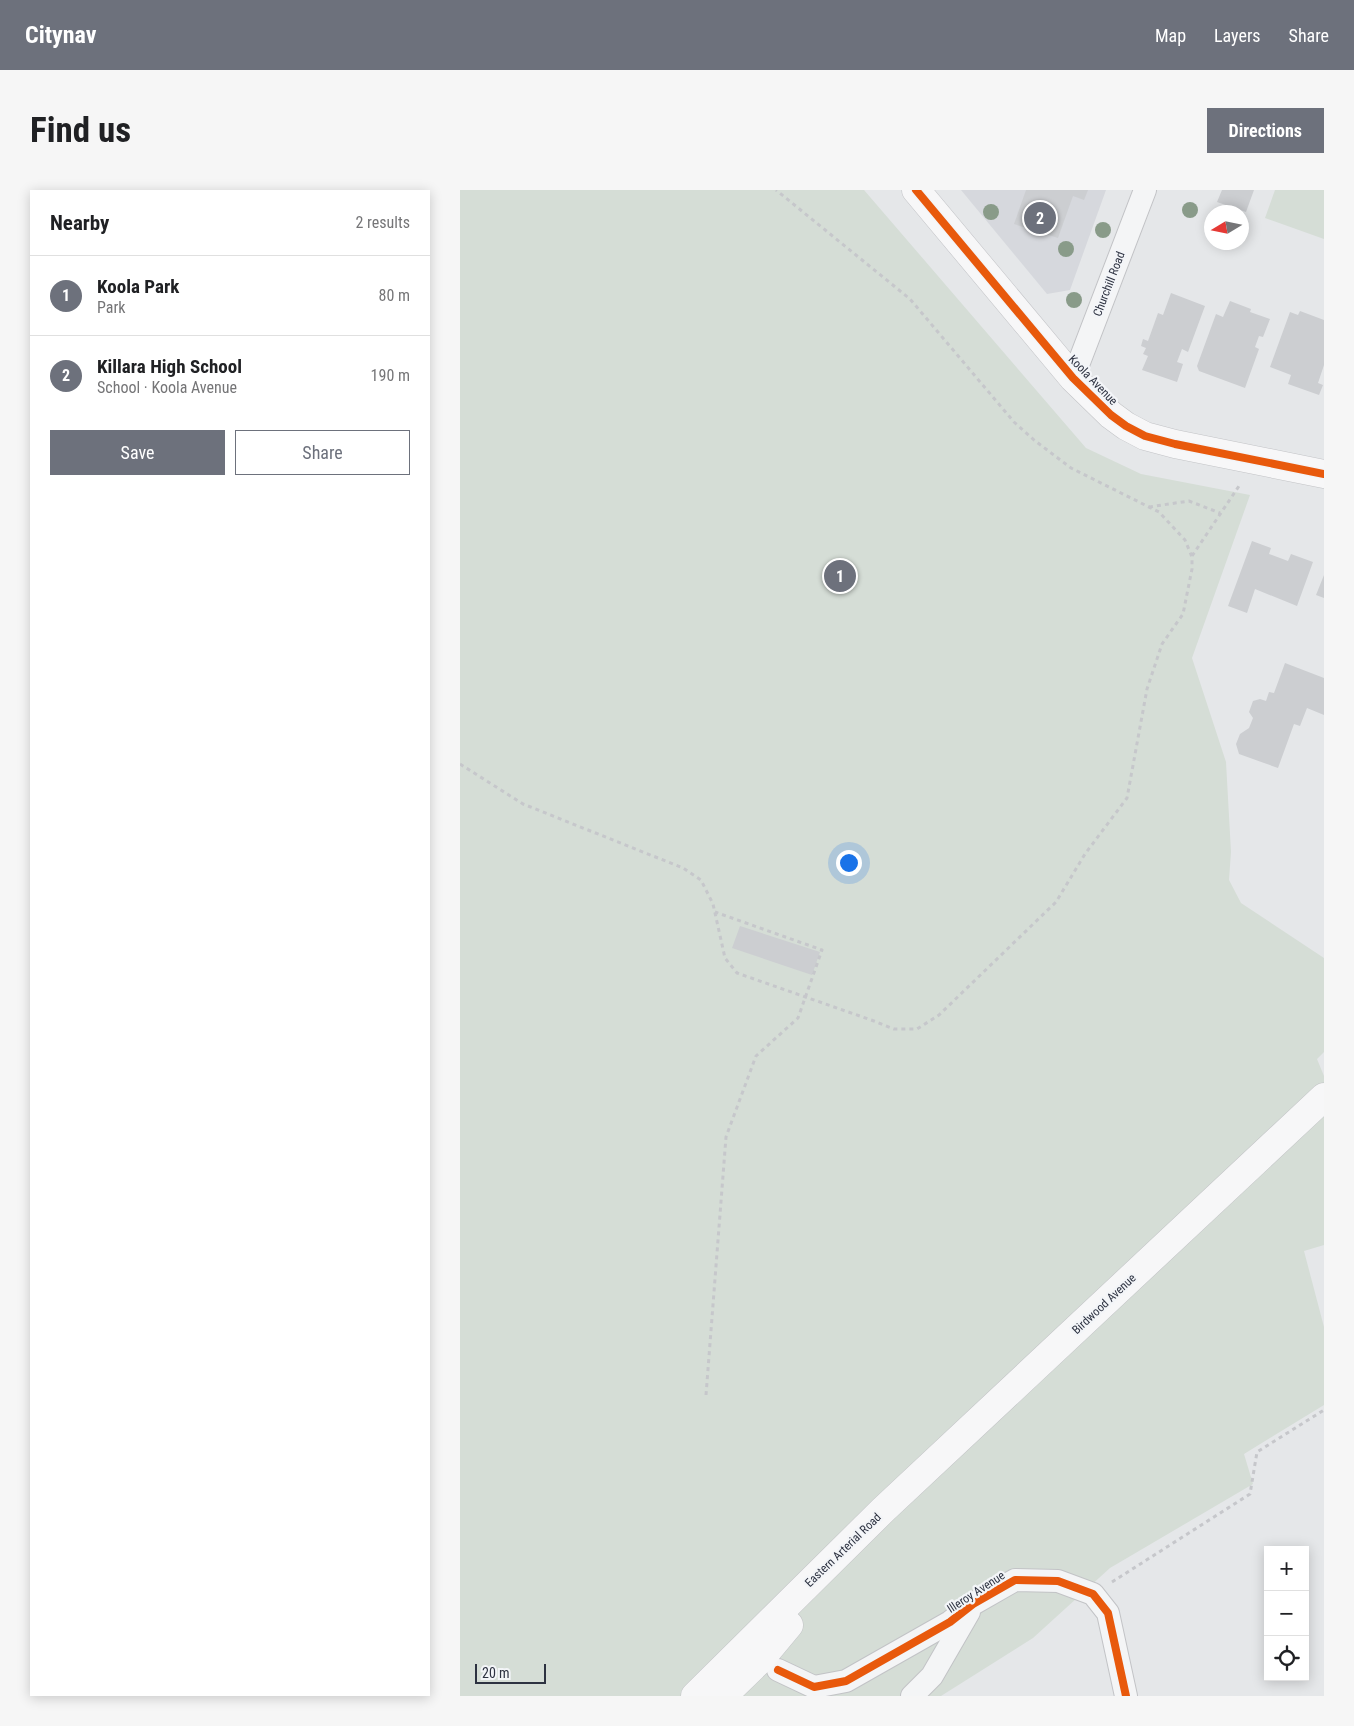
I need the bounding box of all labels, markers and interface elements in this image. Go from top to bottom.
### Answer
text: Citynav [25,21,96,49]
text: Map [1155,25,1186,46]
text: Layers [1214,25,1261,46]
text: Share [1289,25,1329,46]
button: Directions [1207,108,1324,153]
text: Find us [30,110,131,151]
pin: 2 [1024,199,1056,237]
north arrow [1204,205,1249,250]
text: Nearby [50,211,109,235]
text: 2 results [355,213,410,232]
street label: Churchill Road [1090,250,1128,318]
text: Koola Park [97,275,179,298]
text: 1 [62,286,70,305]
text: 80 m [378,286,410,305]
text: Park [97,298,126,317]
street label: Koola Avenue [1066,352,1121,408]
text: Killara High School [97,355,242,378]
text: 2 [62,366,70,385]
text: 190 m [371,366,410,385]
text: School · Koola Avenue [97,378,237,397]
button: Save [50,430,225,475]
button: Share [235,430,410,475]
pin: 1 [824,557,856,595]
your location [836,850,862,876]
street label: Birdwood Avenue [1069,1271,1139,1337]
street label: Eastern Arterial Road [802,1510,884,1590]
map controls [1264,1546,1309,1681]
button: + [1264,1546,1309,1591]
street label: Illeroy Avenue [945,1568,1008,1616]
button: − [1264,1591,1309,1636]
button: locate [1264,1636,1309,1681]
scale bar [475,1661,546,1684]
text: 20 m [482,1665,510,1681]

